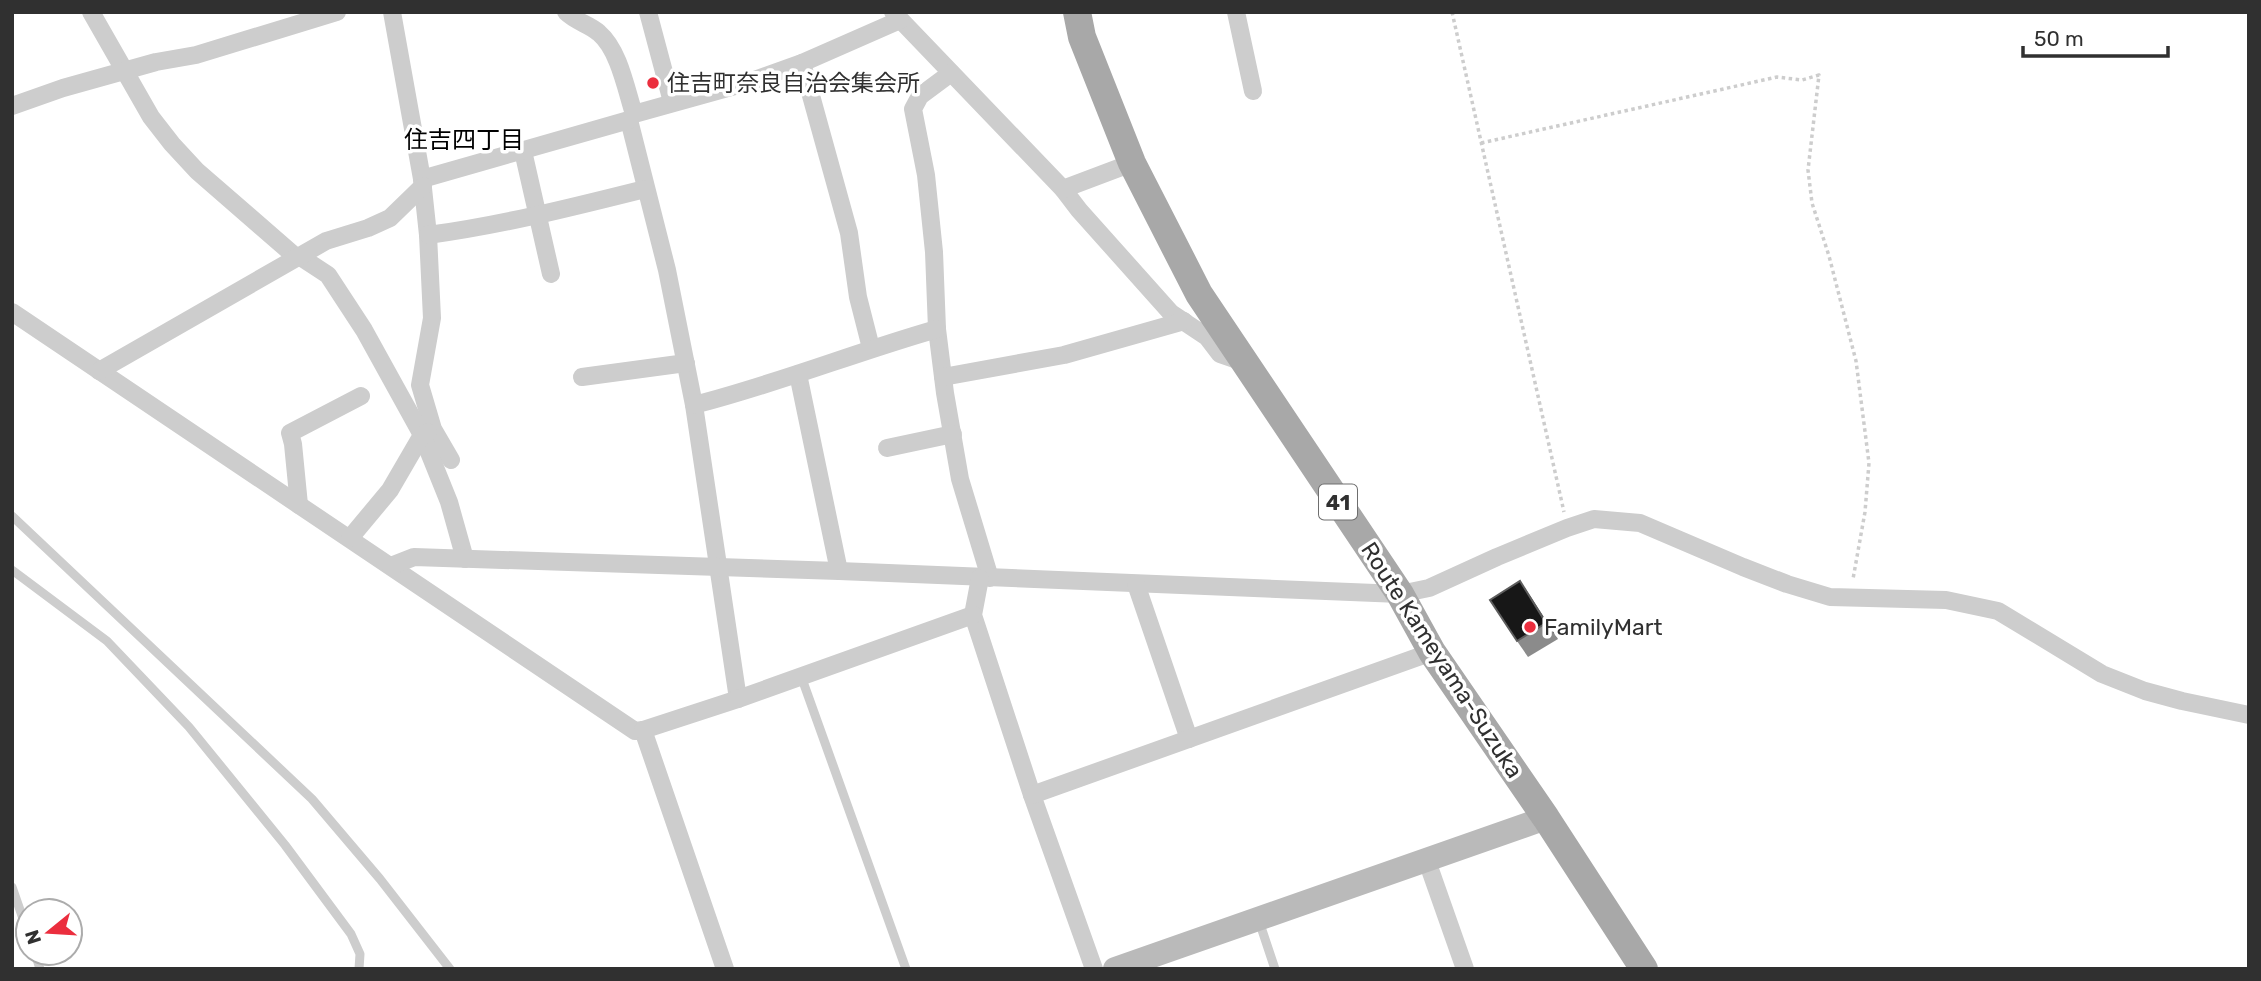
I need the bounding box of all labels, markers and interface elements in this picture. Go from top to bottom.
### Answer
scale bar [2023,14,2168,58]
text: 50 m [2034,26,2084,51]
place label: 住吉町奈良自治会集会所 [667,69,920,97]
marker: 住吉町奈良自治会集会所 [645,75,661,91]
district label: 住吉四丁目 [404,126,524,154]
road number: 41 [1319,484,1357,520]
street label: Route Kameyama-Suzuka [1355,537,1529,783]
place label: FamilyMart [1544,613,1662,641]
marker: FamilyMart [1522,619,1538,635]
north arrow [14,897,84,967]
text: N [20,927,46,947]

